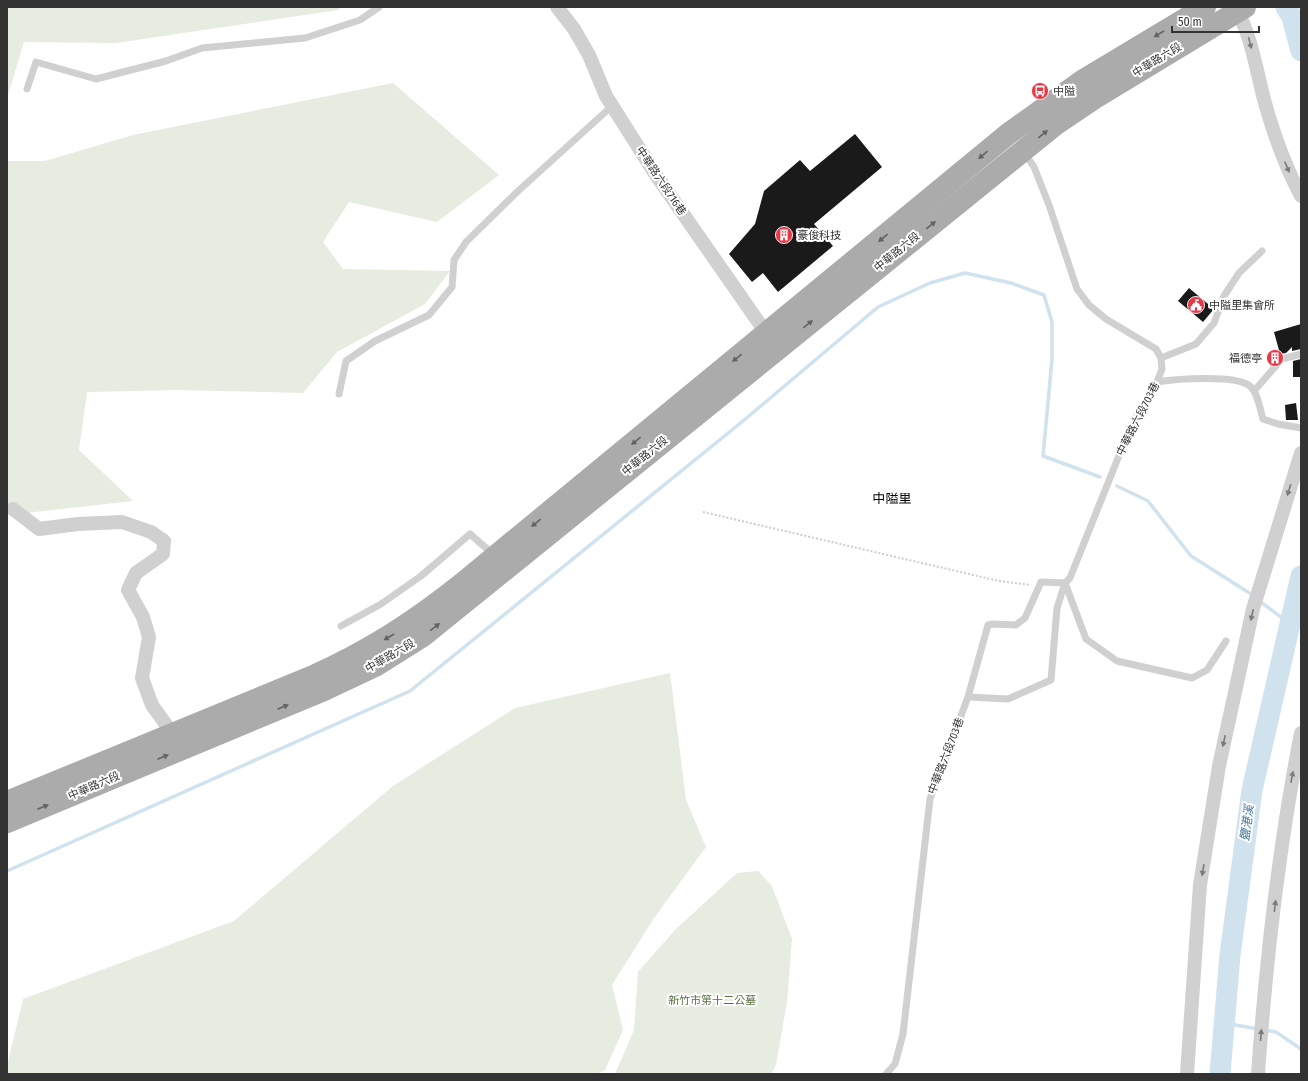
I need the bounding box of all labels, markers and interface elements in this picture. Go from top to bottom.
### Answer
scale bar [1172,8,1259,34]
text: 50 m [1178,15,1202,29]
one-way arrow [1153,31,1165,38]
one-way arrow [1247,37,1253,49]
street label: 中華路六段 [1130,40,1184,80]
bus stop icon: 中隘 [1030,81,1050,101]
place label: 中隘 [1053,85,1075,98]
one-way arrow [1037,130,1048,139]
street label: 中華路六段716巷 [633,144,689,218]
one-way arrow [977,150,988,159]
one-way arrow [1284,162,1290,173]
one-way arrow [925,220,936,229]
building icon: 豪俊科技 [774,225,794,245]
place label: 豪俊科技 [797,229,841,242]
street label: 中華路六段 [872,230,922,274]
one-way arrow [877,233,888,242]
public building icon: 中隘里集會所 [1186,295,1206,315]
place label: 中隘里集會所 [1209,299,1275,312]
one-way arrow [802,319,813,328]
building icon: 福德亭 [1265,348,1285,368]
place label: 福德亭 [1229,352,1262,365]
one-way arrow [732,354,742,363]
street label: 中華路六段703巷 [1114,380,1162,458]
street label: 中華路六段 [620,434,670,478]
one-way arrow [631,436,642,445]
one-way arrow [1286,484,1292,496]
district label: 中隘里 [872,491,912,506]
one-way arrow [531,519,541,528]
one-way arrow [1249,608,1255,621]
one-way arrow [429,623,440,632]
one-way arrow [383,634,395,640]
street label: 中華路六段 [363,637,417,675]
one-way arrow [277,703,289,709]
street label: 中華路六段703巷 [925,716,967,796]
one-way arrow [1221,735,1227,748]
one-way arrow [157,754,169,760]
street label: 中華路六段 [66,769,122,803]
one-way arrow [1290,771,1296,783]
water label: 鹽港溪 [1238,802,1257,842]
one-way arrow [37,804,49,810]
one-way arrow [1200,864,1206,876]
one-way arrow [1271,900,1278,912]
park label: 新竹市第十二公墓 [668,994,756,1007]
one-way arrow [1257,1029,1264,1041]

